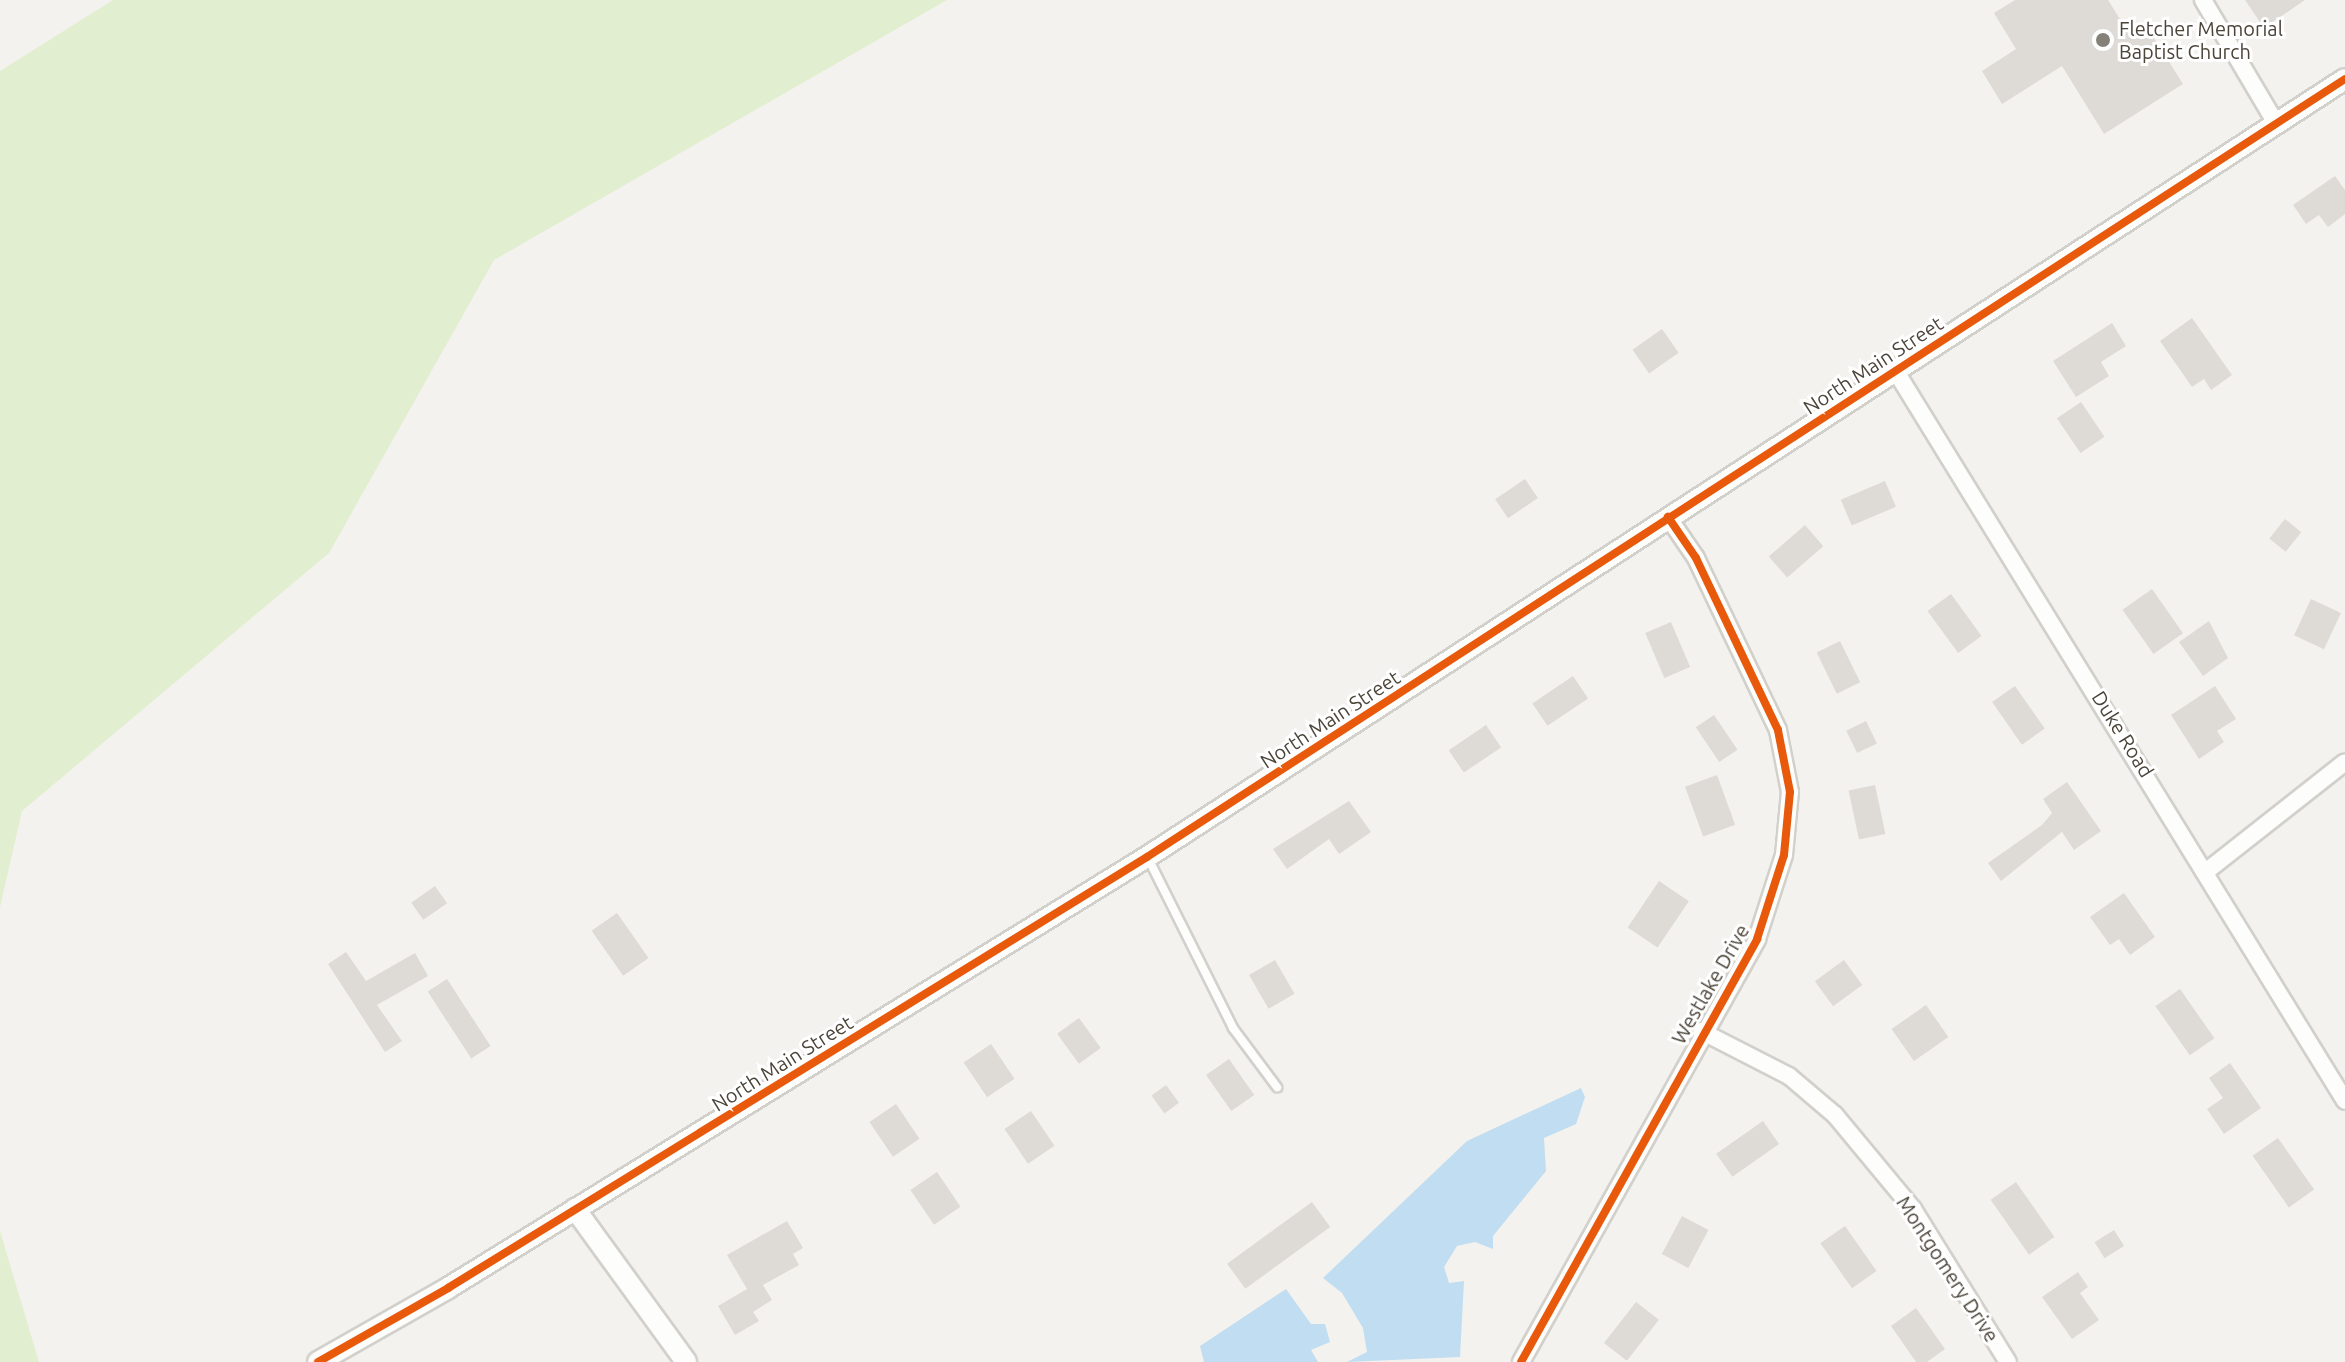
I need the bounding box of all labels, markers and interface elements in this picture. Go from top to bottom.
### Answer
place label: Fletcher Memorial Baptist Church [2119,16,2283,63]
marker: Fletcher Memorial Baptist Church [2094,31,2112,49]
street label: North Main Street [1799,311,1947,419]
street label: North Main Street [1256,665,1404,773]
street label: Duke Road [2087,687,2159,781]
street label: Westlake Drive [1666,920,1754,1048]
street label: North Main Street [707,1010,857,1116]
street label: Montgomery Drive [1892,1191,2004,1347]

